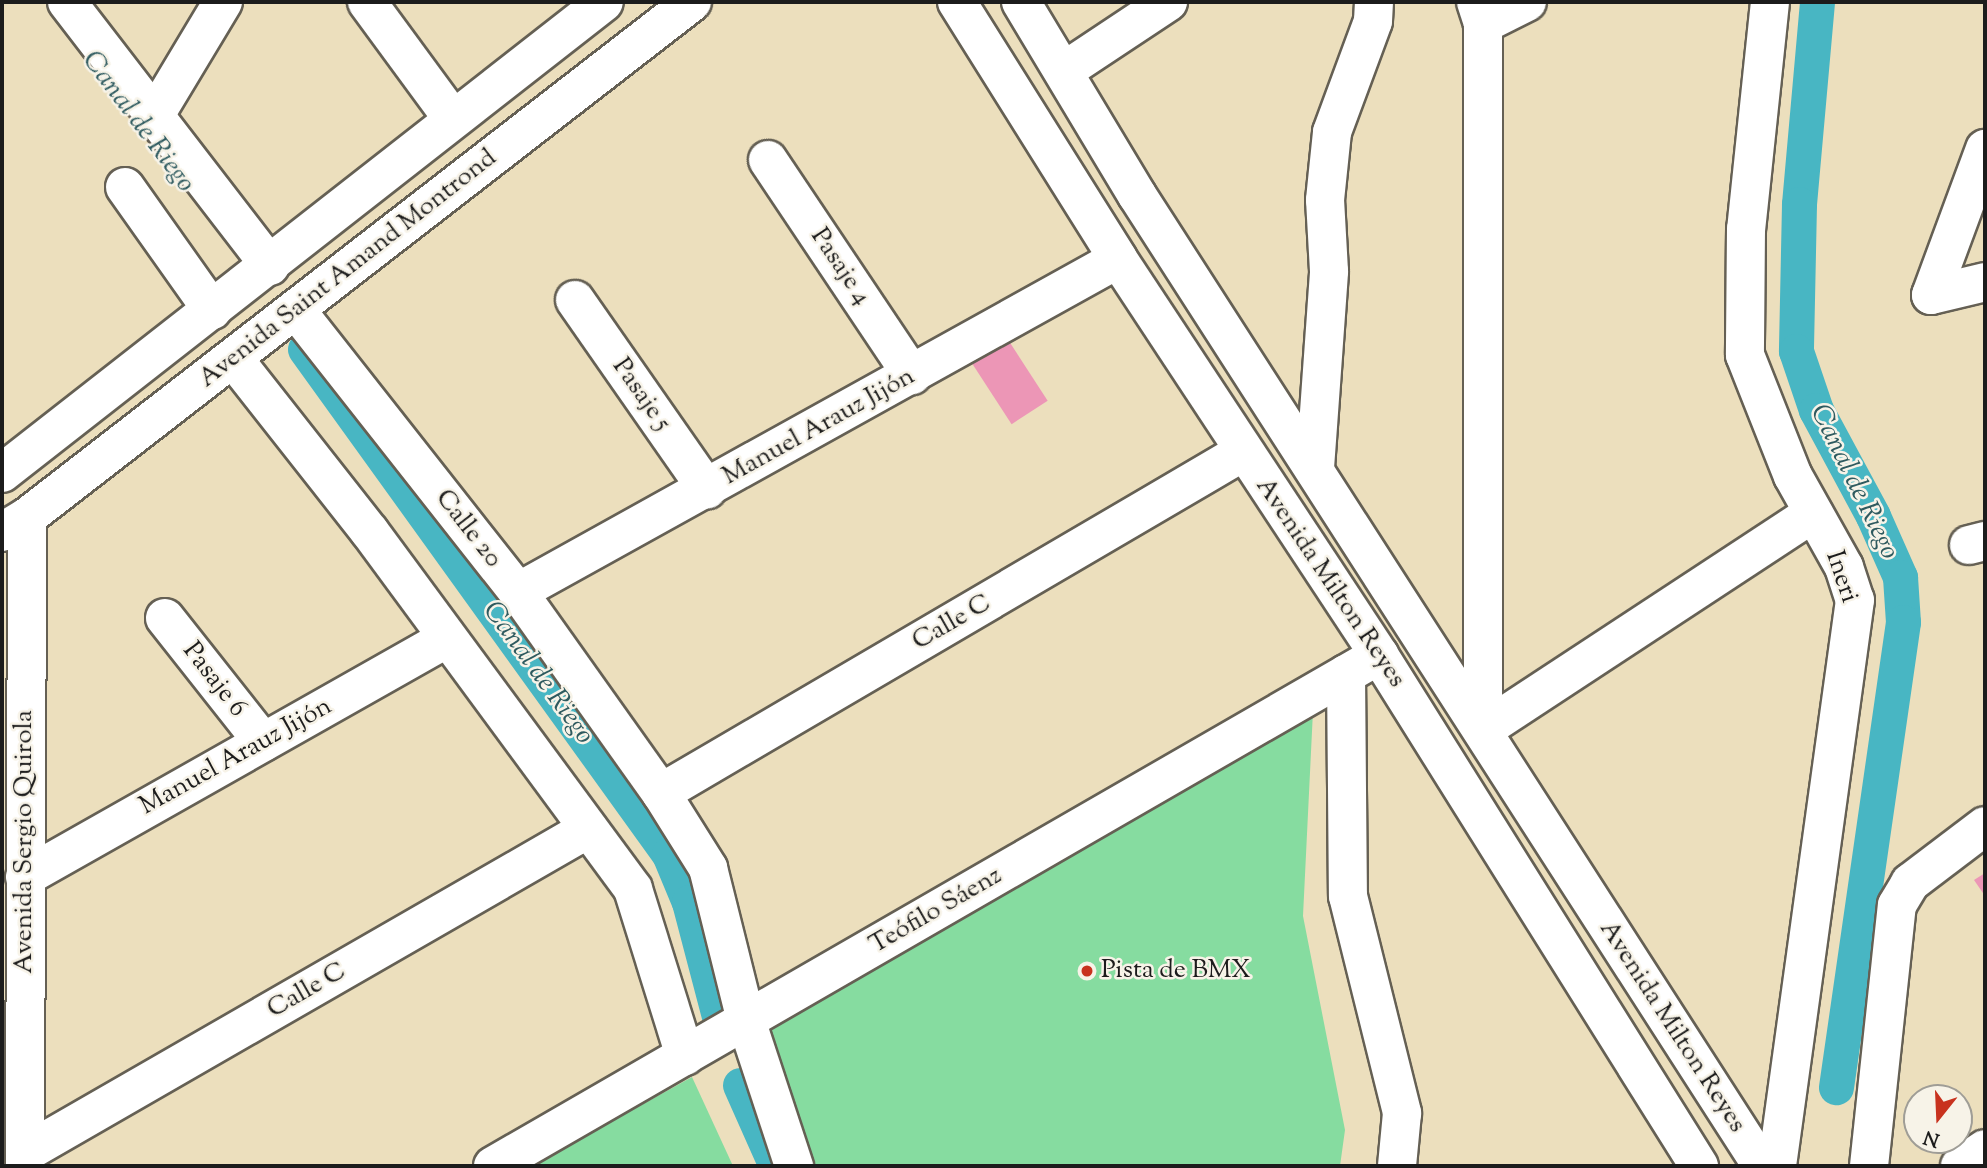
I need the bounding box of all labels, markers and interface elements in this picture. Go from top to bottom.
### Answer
water label: Canal de Riego [74,45,202,199]
street label: Avenida Saint Amand Montrond [193,143,503,395]
street label: Pasaje 4 [803,223,877,311]
street label: Pasaje 5 [605,352,677,438]
street label: Manuel Arauz Jijón [718,361,920,493]
water label: Canal de Riego [1802,399,1906,565]
street label: Avenida Milton Reyes [1248,472,1412,694]
street label: Calle 20 [428,484,508,574]
street label: Ineri [1818,547,1864,607]
street label: Calle C [907,588,997,658]
water label: Canal de Riego [475,595,601,751]
street label: Pasaje 6 [175,637,253,723]
street label: Manuel Arauz Jijón [135,691,337,823]
street label: Avenida Sergio Quirola [9,710,41,974]
street label: Teófilo Sáenz [864,861,1008,961]
street label: Avenida Milton Reyes [1592,915,1752,1139]
place label: Pista de BMX [1101,955,1251,987]
street label: Calle C [262,956,352,1026]
marker: Pista de BMX [1079,963,1095,979]
north arrow [1903,1084,1973,1154]
text: N [1921,1122,1943,1153]

